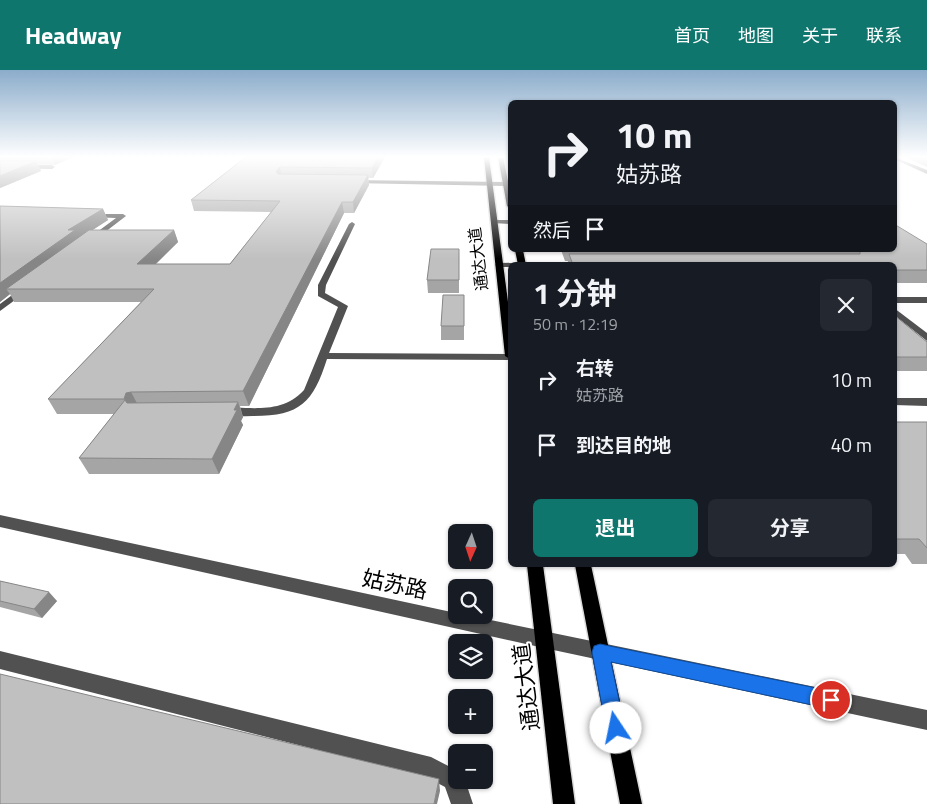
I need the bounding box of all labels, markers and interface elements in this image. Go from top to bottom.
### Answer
text: Headway [25,17,121,53]
text: 首页 [674,22,710,49]
text: 地图 [738,22,774,49]
text: 关于 [802,22,838,49]
text: 联系 [866,22,902,49]
text: 10 m [616,108,692,162]
icon: right [533,120,598,185]
text: 姑苏路 [616,157,682,191]
text: 然后 [533,215,571,244]
icon: arrive [581,215,609,243]
street label: 通达大道 [462,226,494,292]
text: 1 分钟 [533,270,616,316]
button: close [820,279,872,331]
text: 50 m · 12:19 [533,312,618,336]
text: 右转 [576,353,614,382]
text: 10 m [831,365,872,394]
icon: right [533,366,561,394]
text: 姑苏路 [576,383,624,407]
text: 到达目的地 [576,430,671,459]
text: 40 m [831,430,872,459]
icon: arrive [533,431,561,459]
button: 退出 [533,499,698,557]
button: 分享 [708,499,872,557]
north arrow [448,524,492,569]
map controls [448,524,493,789]
street label: 姑苏路 [359,561,431,607]
button: search [448,579,493,624]
button: layers [448,634,493,679]
street label: 通达大道 [504,641,548,733]
pin [810,679,852,721]
icon: arrive [817,686,845,714]
button: + [448,689,493,734]
position arrow [589,701,641,753]
button: − [448,744,493,789]

